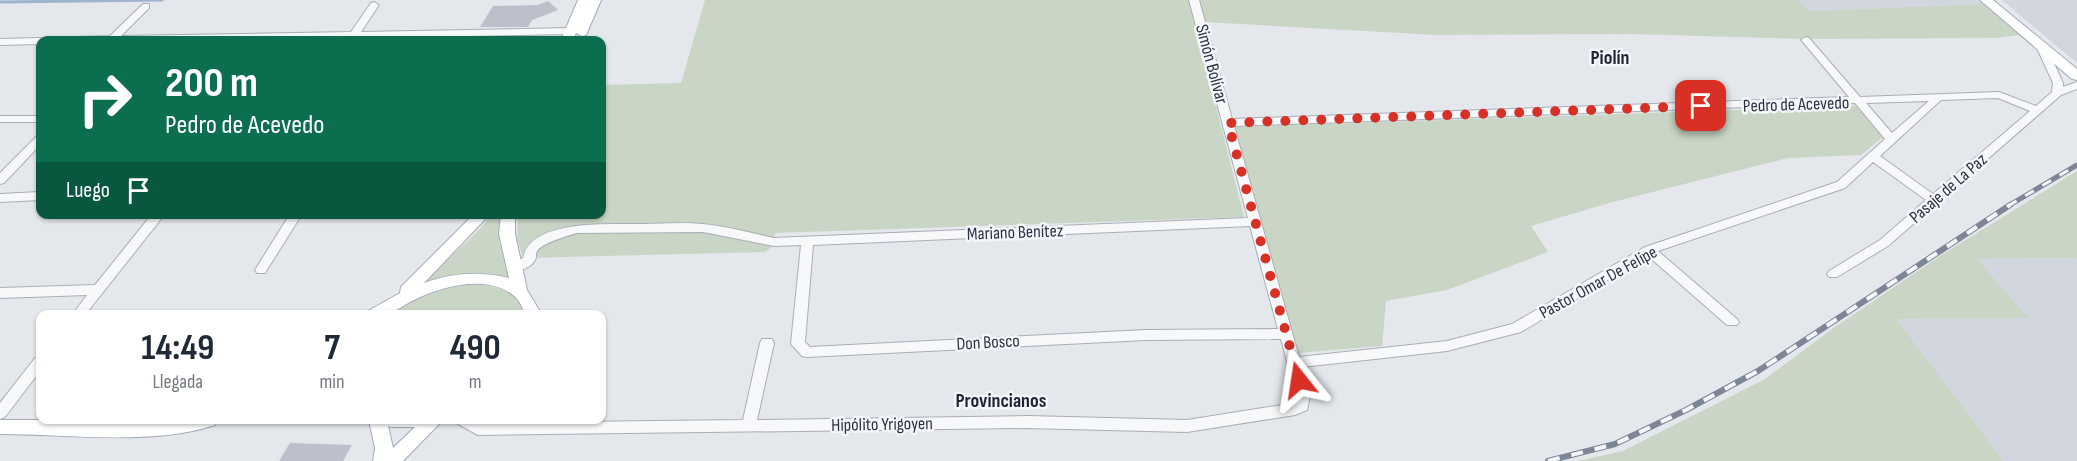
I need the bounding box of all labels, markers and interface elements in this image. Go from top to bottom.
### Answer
street label: Simón Bolívar [1191,22,1232,106]
district label: Piolín [1591,46,1629,70]
text: 200 m [165,58,258,109]
icon: right [66,60,144,138]
pin [1675,80,1726,131]
icon: arrive [1684,89,1717,122]
street label: Pedro de Acevedo [1742,92,1850,117]
text: Pedro de Acevedo [165,109,325,141]
street label: Pasaje de La Paz [1905,149,1992,228]
icon: arrive [122,174,155,207]
text: Luego [66,177,110,204]
street label: Mariano Benítez [966,220,1064,245]
street label: Pastor Omar De Felipe [1536,241,1661,324]
text: 14:49 [141,327,214,370]
text: 7 [324,327,340,370]
text: 490 [450,327,501,370]
street label: Don Bosco [956,330,1020,355]
position arrow [1267,348,1331,412]
text: Llegada [152,370,203,394]
text: min [319,370,345,394]
text: m [469,370,482,394]
district label: Provincianos [956,389,1047,413]
street label: Hipólito Yrigoyen [831,413,933,436]

